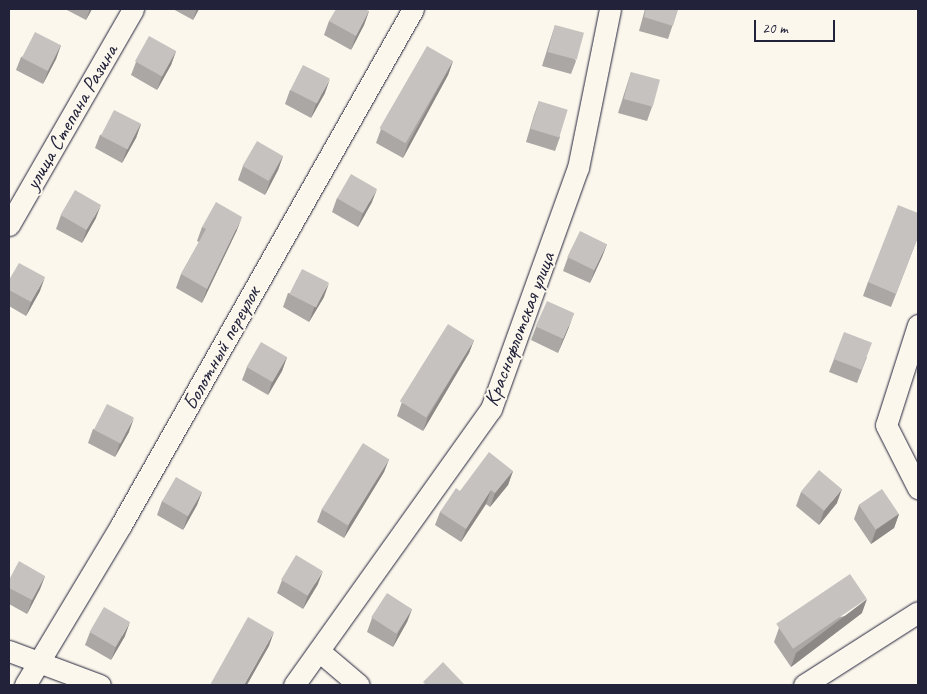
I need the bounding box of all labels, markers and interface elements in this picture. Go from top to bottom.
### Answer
scale bar [757,10,838,42]
text: 20 m [762,19,788,38]
street label: улица Степана Разина [19,40,123,194]
street label: Краснофлотская улица [478,248,560,410]
street label: Болотный переулок [177,282,265,414]

